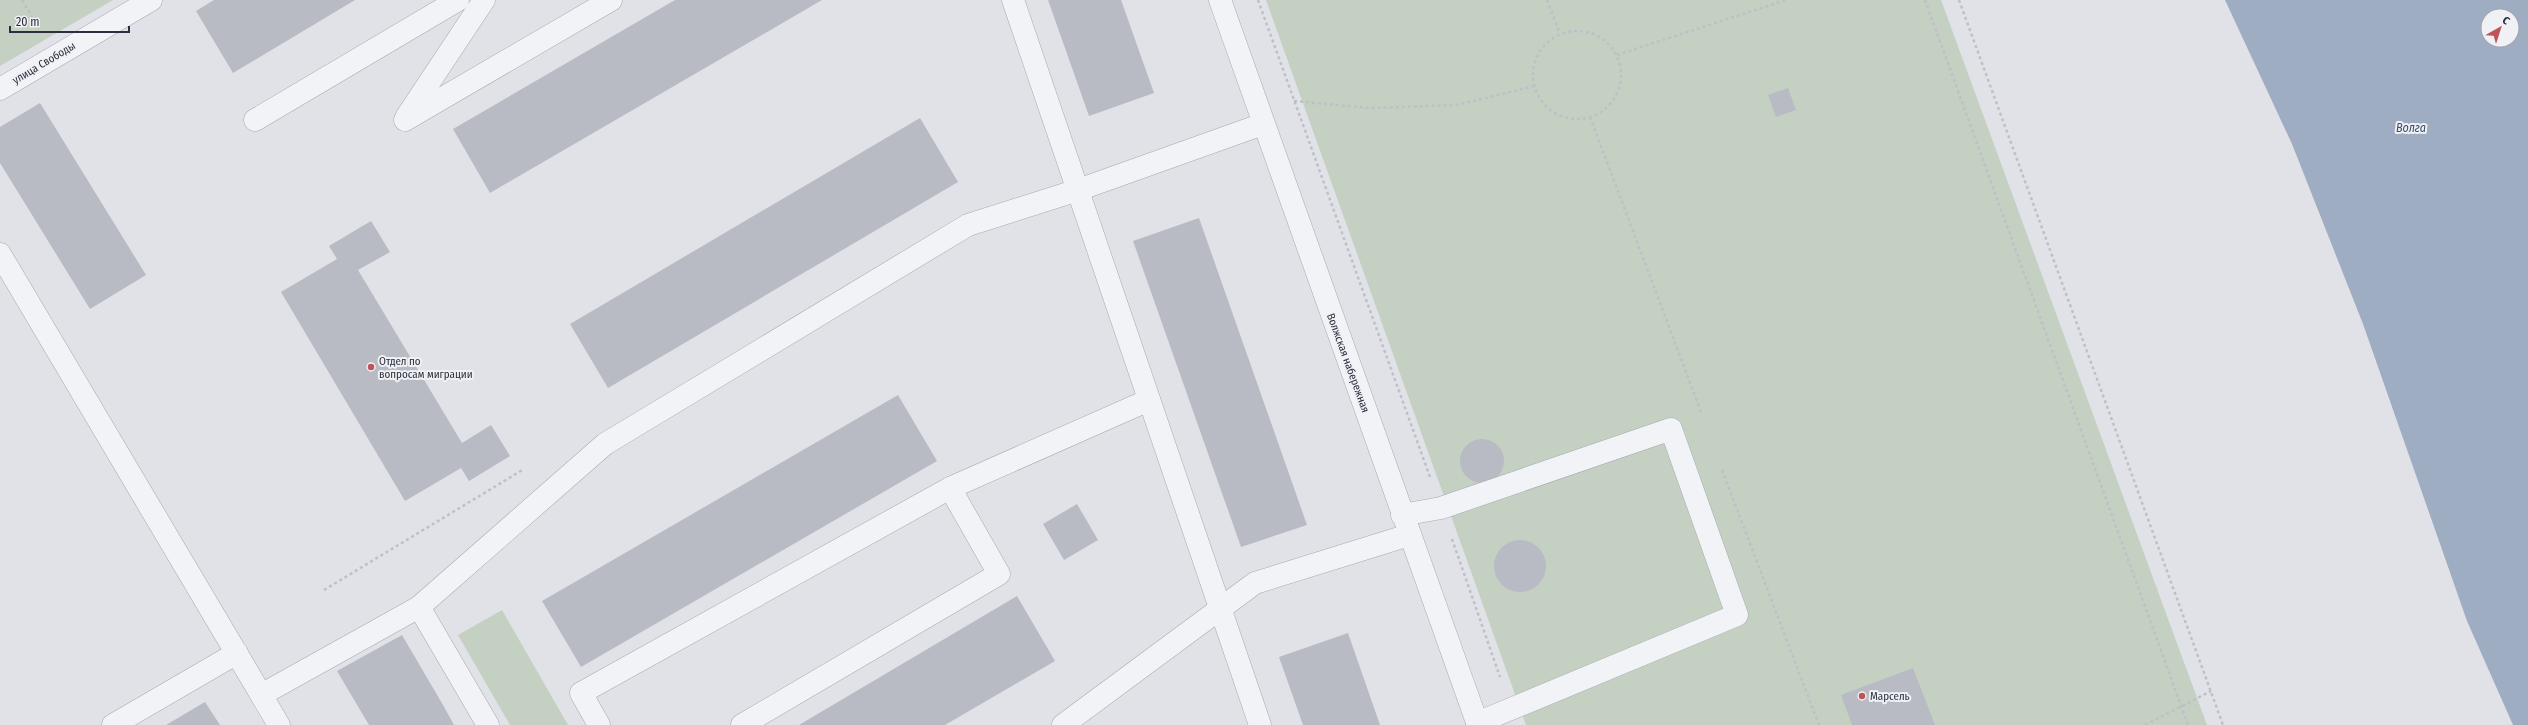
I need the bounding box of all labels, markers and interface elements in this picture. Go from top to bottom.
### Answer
scale bar [10,8,129,34]
north arrow [2480,8,2520,48]
text: С [2500,14,2512,28]
text: 20 m [16,15,40,29]
street label: улица Свободы [10,39,78,87]
water label: Волга [2396,121,2426,135]
street label: Волжская набережная [1324,312,1372,414]
place label: Отдел по вопросам миграции [379,355,473,381]
marker: Отдел по вопросам миграции [366,362,376,372]
place label: Марсель [1870,690,1910,703]
marker: Марсель [1857,691,1867,701]

